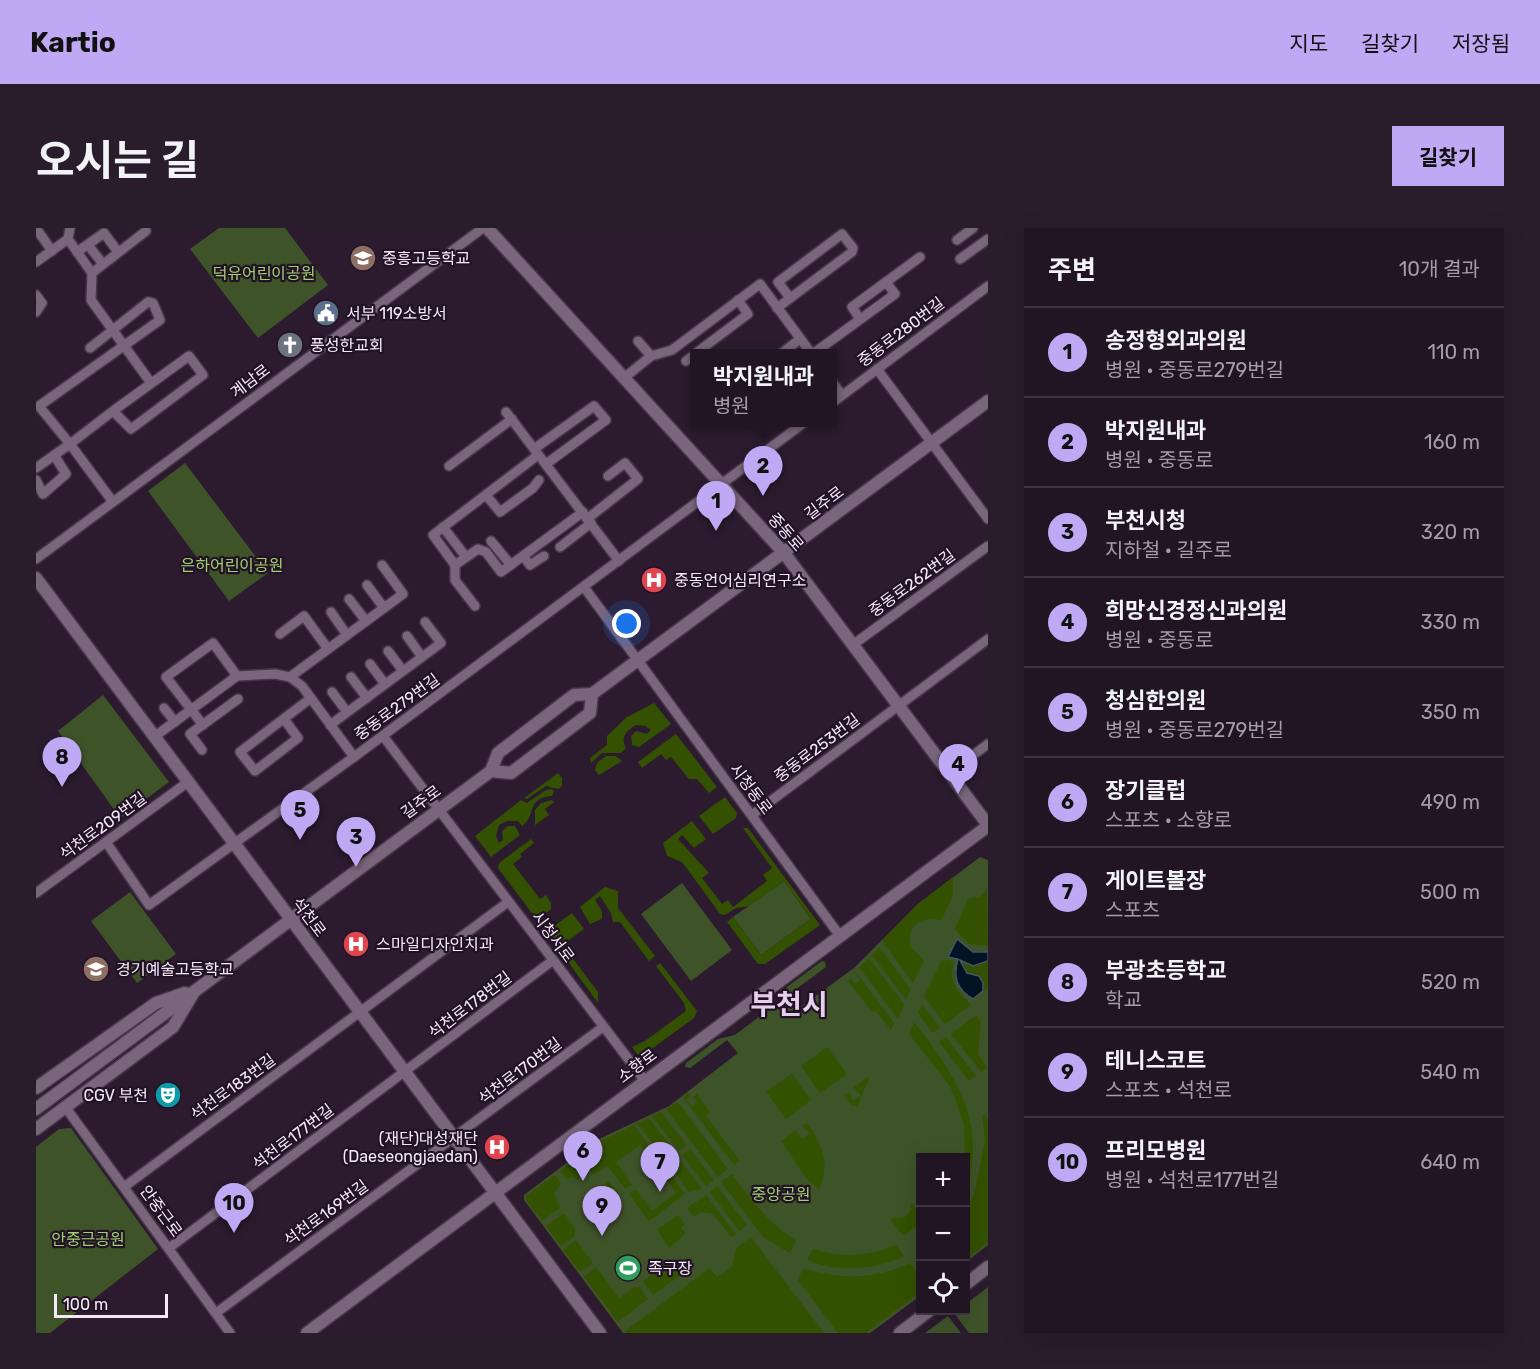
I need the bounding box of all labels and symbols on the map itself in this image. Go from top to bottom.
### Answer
school or university icon: 중흥고등학교 [348,243,378,273]
place label: 중흥고등학교 [382,249,470,268]
park label: 덕유어린이공원 [212,264,316,283]
street label: 중동로280번길 [854,293,948,371]
public building icon: 서부 119소방서 [311,298,341,328]
place label: 서부 119소방서 [346,304,447,323]
church icon: 풍성한교회 [275,330,305,360]
place label: 풍성한교회 [310,336,384,355]
street label: 계남로 [227,360,274,402]
pin: 2 [744,446,782,496]
pin: 1 [696,482,736,531]
street label: 길주로 [801,482,848,524]
street label: 중동로 [764,509,808,555]
street label: 중동로262번길 [865,545,959,621]
park label: 은하어린이공원 [180,556,284,575]
hospital icon: 중동언어심리연구소 [639,565,669,595]
place label: 중동언어심리연구소 [674,571,806,590]
your location [612,609,641,638]
street label: 중동로279번길 [351,670,443,744]
street label: 중동로253번길 [771,710,863,786]
pin: 8 [42,738,82,787]
pin: 4 [938,744,978,794]
street label: 시청동로 [726,760,776,818]
street label: 길주로 [398,781,445,823]
street label: 석천로209번길 [56,788,150,864]
pin: 5 [280,790,320,840]
pin: 3 [336,818,376,867]
street label: 석천로 [288,894,330,941]
street label: 시청서로 [528,908,578,966]
hospital icon: 스마일디자인치과 [341,929,371,959]
place label: 스마일디자인치과 [376,935,494,954]
school or university icon: 경기예술고등학교 [81,954,111,984]
place label: 경기예술고등학교 [116,960,234,979]
street label: 석천로178번길 [425,968,515,1042]
district label: 부천시 [750,988,828,1021]
street label: 석천로170번길 [475,1034,565,1108]
street label: 소향로 [614,1045,661,1087]
street label: 석천로183번길 [187,1050,279,1124]
theatre icon: CGV 부천 [153,1080,183,1110]
place label: CGV 부천 [83,1086,148,1105]
street label: 석천로177번길 [249,1100,337,1174]
place label: (재단)대성재단 (Daeseongjaedan) [343,1129,478,1166]
hospital icon: (재단)대성재단 (Daeseongjaedan) [482,1132,512,1162]
pin: 6 [564,1132,602,1181]
pin: 7 [640,1142,680,1192]
street label: 석천로169번길 [280,1176,372,1250]
street label: 안중근로 [136,1182,186,1241]
pin: 10 [214,1184,254,1233]
park label: 중앙공원 [752,1185,810,1204]
pin: 9 [582,1186,622,1236]
park label: 안중근공원 [51,1230,125,1249]
sports icon: 족구장 [613,1253,643,1283]
place label: 족구장 [648,1259,692,1278]
scale bar [54,1291,168,1318]

